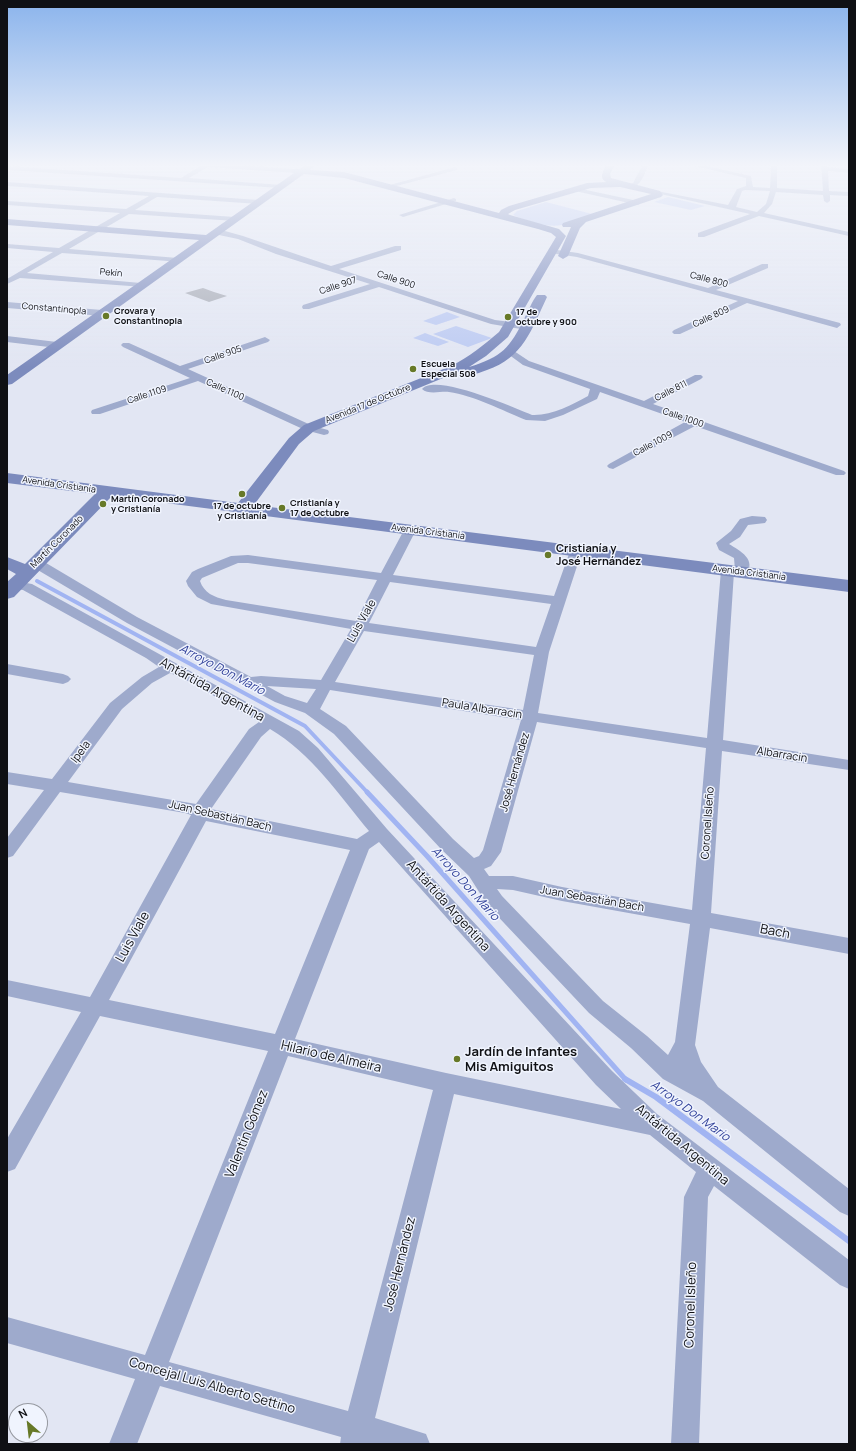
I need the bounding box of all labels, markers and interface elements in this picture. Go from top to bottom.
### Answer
street label: Pekín [99,267,123,279]
street label: Calle 900 [376,269,416,291]
street label: Calle 800 [689,270,729,290]
street label: Calle 907 [318,275,358,297]
street label: Constantinopla [21,301,87,317]
street label: Calle 809 [691,304,731,330]
place label: Crovara y Constantinopla [114,306,182,327]
place label: 17 de octubre y 900 [516,307,577,328]
marker: Crovara y Constantinopla [101,311,111,321]
marker: 17 de octubre y 900 [503,312,513,322]
street label: Calle 905 [203,344,243,366]
place label: Escuela Especial 508 [421,359,476,380]
marker: Escuela Especial 508 [408,364,418,374]
street label: Calle 1100 [204,377,246,403]
street label: Calle 811 [653,378,689,404]
street label: Avenida 17 de Octubre [324,382,412,426]
street label: Calle 1109 [126,384,168,406]
street label: Calle 1000 [661,406,705,430]
street label: Calle 1009 [632,429,674,459]
street label: Avenida Cristianía [22,474,96,496]
marker: 17 de octubre y Cristianía [237,489,247,499]
place label: Martín Coronado y Cristianía [111,494,185,515]
place label: Cristianía y 17 de Octubre [290,498,349,519]
marker: Martín Coronado y Cristianía [98,499,108,509]
place label: 17 de octubre y Cristianía [213,501,271,522]
marker: Cristianía y 17 de Octubre [277,503,287,513]
street label: Martín Coronado [28,513,86,571]
street label: Avenida Cristianía [391,522,465,542]
place label: Cristianía y José Hernández [556,542,641,568]
marker: Cristianía y José Hernández [543,550,553,560]
street label: Avenida Cristianía [712,563,786,583]
street label: Luis Viale [345,597,379,645]
water label: Arroyo Don Mario [177,642,267,698]
street label: Antártida Argentina [157,655,267,725]
street label: Paula Albarracin [441,696,523,722]
street label: José Hernández [497,731,533,813]
street label: Ipela [68,738,94,766]
street label: Albarracin [756,744,808,766]
street label: Coronel Isleño [699,786,717,860]
street label: Juan Sebastián Bach [167,798,273,834]
water label: Arroyo Don Mario [428,844,502,924]
street label: Antártida Argentina [403,857,493,955]
street label: Juan Sebastián Bach [539,883,645,915]
street label: Luis Viale [113,909,153,965]
street label: Bach [759,921,791,943]
street label: Hilario de Almeira [279,1038,383,1076]
place label: Jardín de Infantes Mis Amiguitos [465,1044,577,1075]
marker: Jardín de Infantes Mis Amiguitos [452,1054,462,1064]
water label: Arroyo Don Mario [648,1077,732,1145]
street label: Valentín Gómez [222,1088,272,1180]
street label: Antártida Argentina [632,1101,732,1189]
street label: José Hernández [381,1215,419,1313]
street label: Coronel Isleño [682,1262,700,1348]
street label: Concejal Luis Alberto Settino [127,1355,297,1417]
north arrow [8,1403,48,1443]
text: N [16,1404,30,1421]

